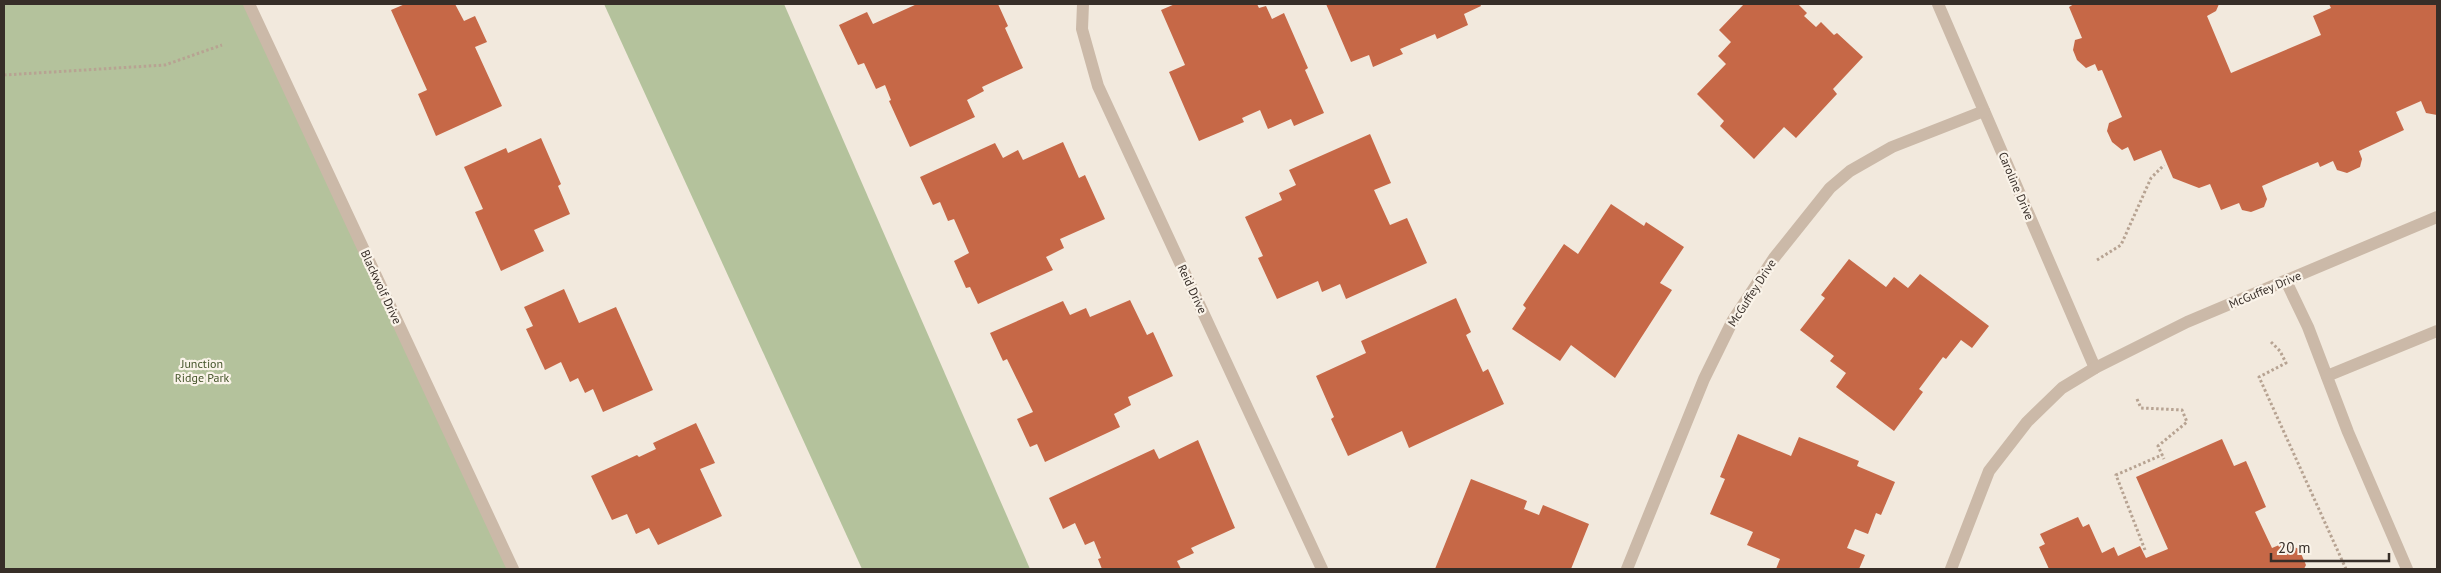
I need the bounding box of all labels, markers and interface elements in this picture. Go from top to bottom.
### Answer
street label: Caroline Drive [1995,149,2038,222]
street label: Blackwolf Drive [358,247,405,326]
street label: McGuffey Drive [1724,256,1779,329]
street label: Reid Drive [1175,262,1210,316]
street label: McGuffey Drive [2226,268,2303,312]
park label: Junction Ridge Park [175,356,230,385]
scale bar [2271,530,2388,562]
text: 20 m [2278,538,2311,557]

